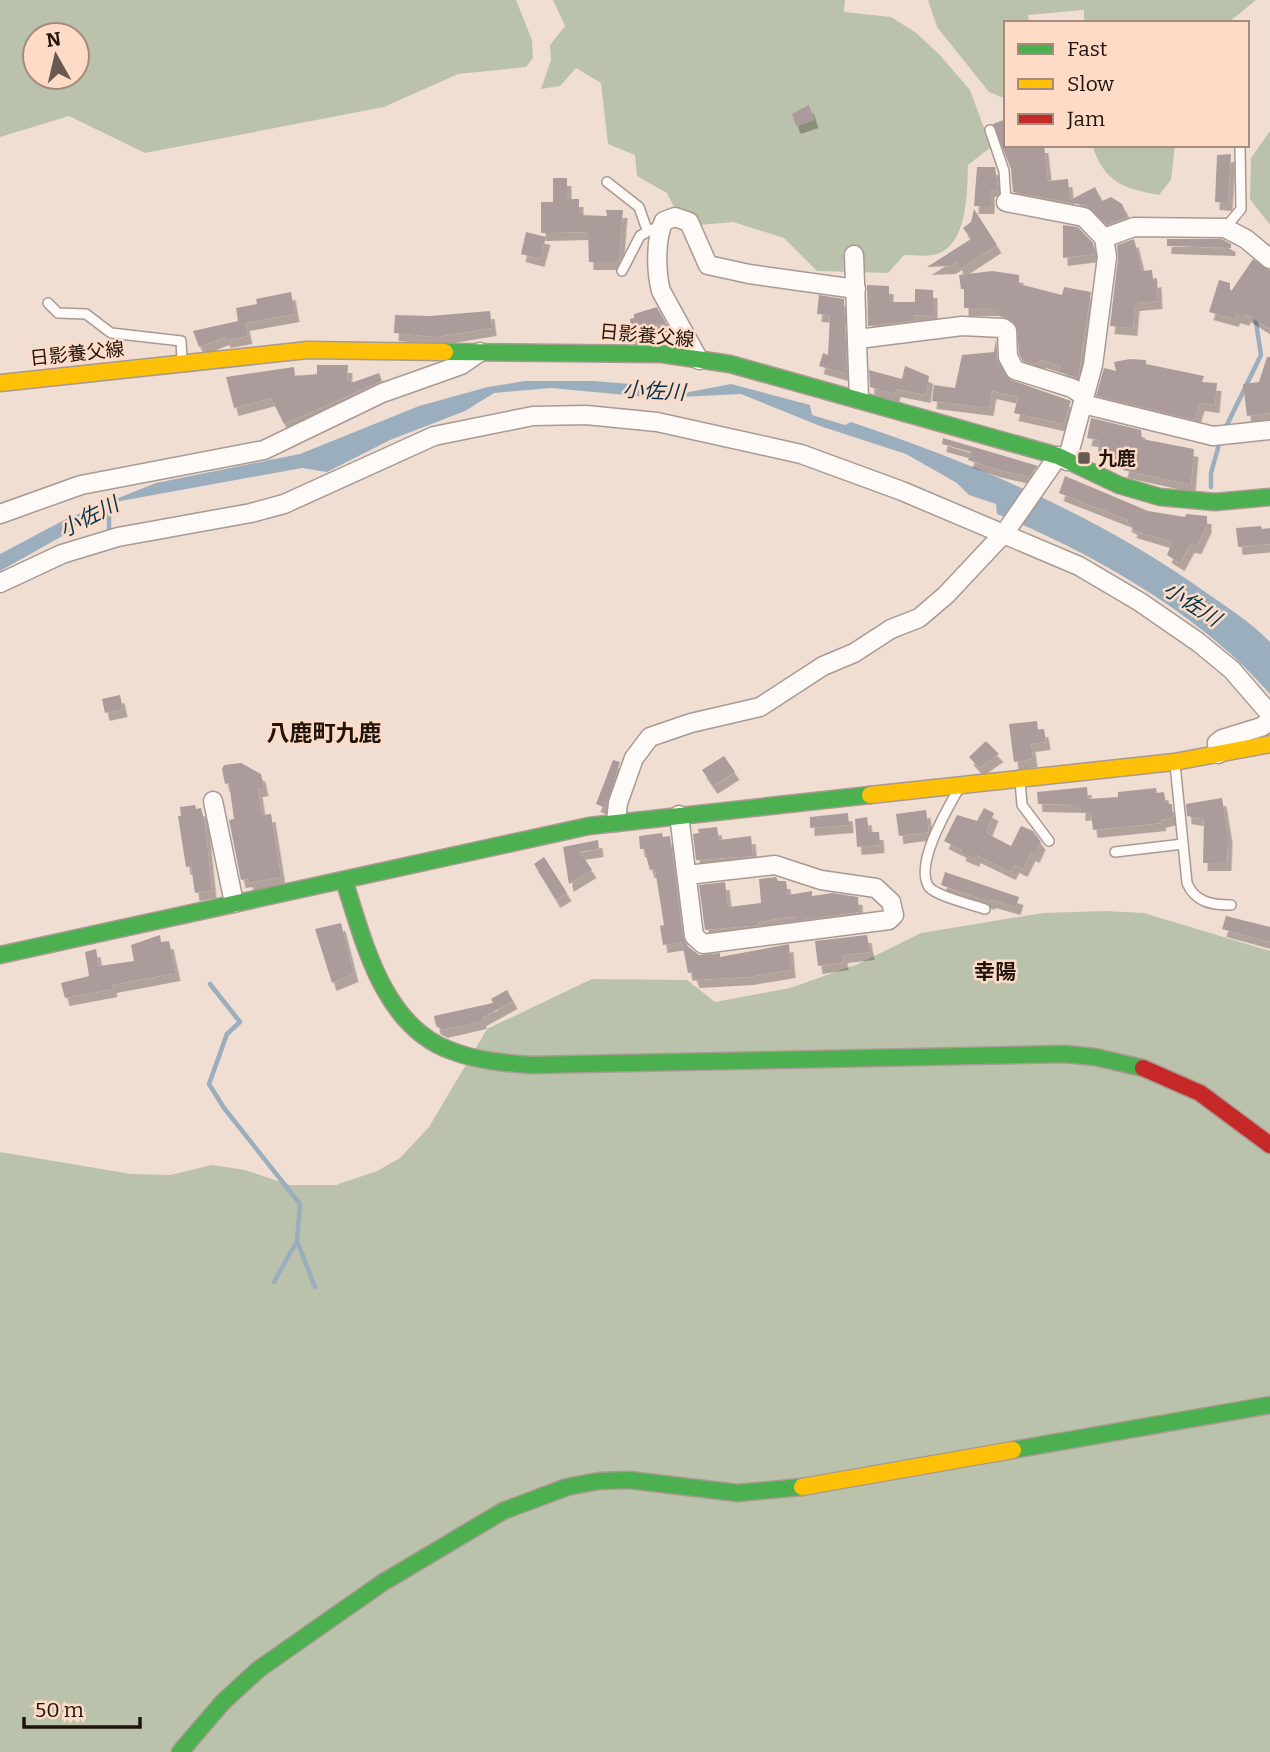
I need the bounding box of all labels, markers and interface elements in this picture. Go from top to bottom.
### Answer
north arrow [21,21,91,91]
legend [1004,21,1249,147]
text: N [45,27,63,52]
text: Fast [1067,36,1108,62]
text: Slow [1067,71,1114,97]
text: Jam [1066,106,1105,132]
street label: 日影養父線 [599,320,695,351]
street label: 日影養父線 [29,337,126,370]
water label: 小佐川 [622,376,688,406]
place label: 九鹿 [1098,447,1136,470]
marker: 九鹿 [1076,450,1092,466]
water label: 小佐川 [55,490,125,543]
water label: 小佐川 [1159,576,1227,633]
district label: 八鹿町九鹿 [267,719,382,747]
district label: 幸陽 [974,959,1016,985]
scale bar [24,1686,140,1730]
text: 50 m [35,1697,84,1723]

